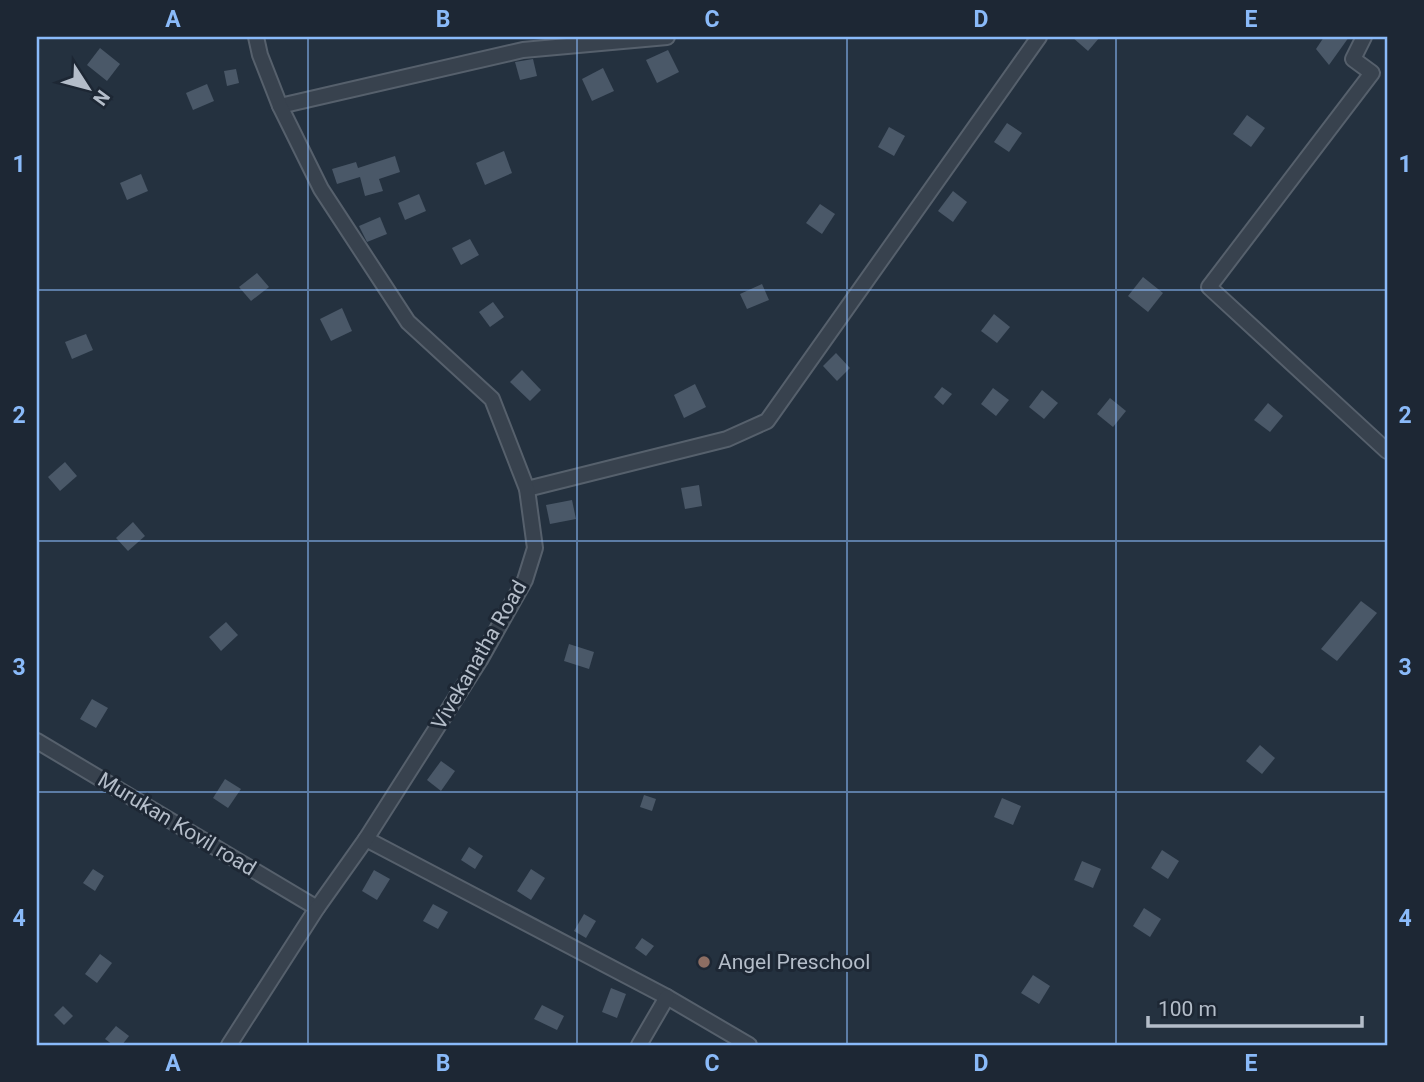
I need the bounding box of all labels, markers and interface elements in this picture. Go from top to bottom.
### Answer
text: A [165,6,181,33]
text: B [436,6,450,33]
text: C [704,6,720,33]
text: D [974,6,988,33]
text: E [1245,6,1258,33]
north arrow [52,52,122,122]
text: N [88,86,115,110]
text: 1 [12,151,26,178]
text: 1 [1398,151,1412,178]
text: 2 [12,402,26,429]
text: 2 [1398,402,1412,429]
street label: Vivekanatha Road [427,576,531,734]
text: 3 [12,654,26,681]
text: 3 [1398,654,1412,681]
street label: Murukan Kovil road [94,767,260,881]
text: 4 [12,905,26,932]
text: 4 [1398,905,1412,932]
place label: Angel Preschool [718,950,870,974]
marker: Angel Preschool [696,954,712,970]
scale bar [1148,984,1361,1028]
text: 100 m [1158,997,1217,1021]
text: A [165,1050,181,1077]
text: B [436,1050,450,1077]
text: C [704,1050,720,1077]
text: D [974,1050,988,1077]
text: E [1245,1050,1258,1077]

